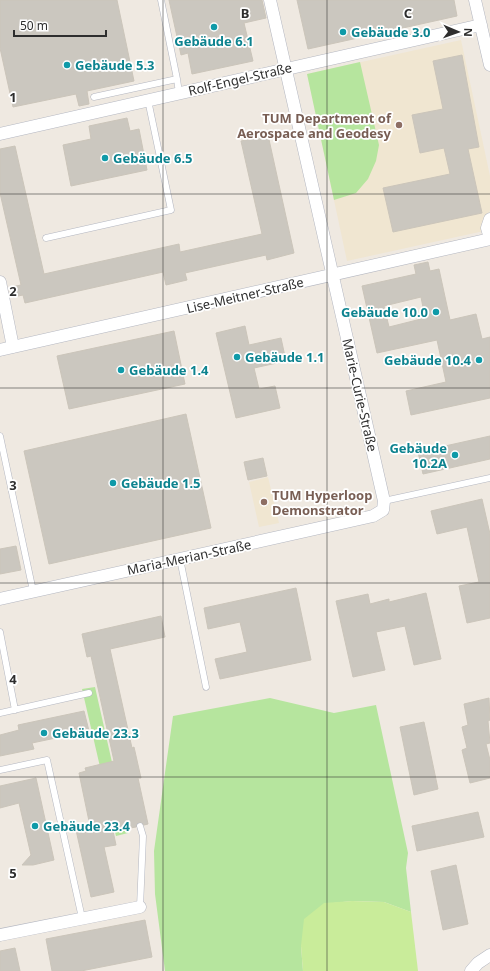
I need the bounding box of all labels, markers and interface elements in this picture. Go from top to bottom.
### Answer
text: B [241,4,249,22]
text: C [404,4,412,22]
scale bar [14,12,106,38]
north arrow [438,12,478,52]
text: 50 m [20,17,48,34]
marker: Gebäude 6.1 [209,22,219,32]
place label: Gebäude 3.0 [351,23,431,41]
marker: Gebäude 3.0 [338,27,348,37]
text: N [461,28,476,37]
place label: Gebäude 6.1 [174,32,254,50]
place label: Gebäude 5.3 [75,56,155,74]
street label: Rolf-Engel-Straße [186,58,294,100]
marker: Gebäude 5.3 [62,60,72,70]
text: 1 [9,88,17,106]
place label: TUM Department of Aerospace and Geodesy [237,109,392,142]
marker: TUM Department of Aerospace and Geodesy [394,120,404,130]
place label: Gebäude 6.5 [113,149,193,167]
marker: Gebäude 6.5 [100,153,110,163]
street label: Lise-Meitner-Straße [185,273,305,317]
text: 2 [9,282,17,300]
place label: Gebäude 10.0 [341,303,428,321]
marker: Gebäude 10.0 [431,307,441,317]
street label: Marie-Curie-Straße [338,337,382,453]
place label: Gebäude 1.1 [245,348,325,366]
place label: Gebäude 10.4 [384,351,472,369]
marker: Gebäude 1.1 [232,352,242,362]
marker: Gebäude 10.4 [474,355,484,365]
place label: Gebäude 1.4 [129,361,209,379]
marker: Gebäude 1.4 [116,365,126,375]
place label: Gebäude 10.2A [389,439,447,472]
marker: Gebäude 10.2A [450,450,460,460]
place label: Gebäude 1.5 [121,474,201,492]
text: 3 [9,476,17,494]
marker: Gebäude 1.5 [108,478,118,488]
place label: TUM Hyperloop Demonstrator [272,486,372,519]
marker: TUM Hyperloop Demonstrator [259,497,269,507]
street label: Maria-Merian-Straße [125,535,253,579]
text: 4 [9,670,17,688]
place label: Gebäude 23.3 [52,724,139,742]
marker: Gebäude 23.3 [39,728,49,738]
place label: Gebäude 23.4 [43,817,131,835]
marker: Gebäude 23.4 [30,821,40,831]
text: 5 [9,864,17,882]

